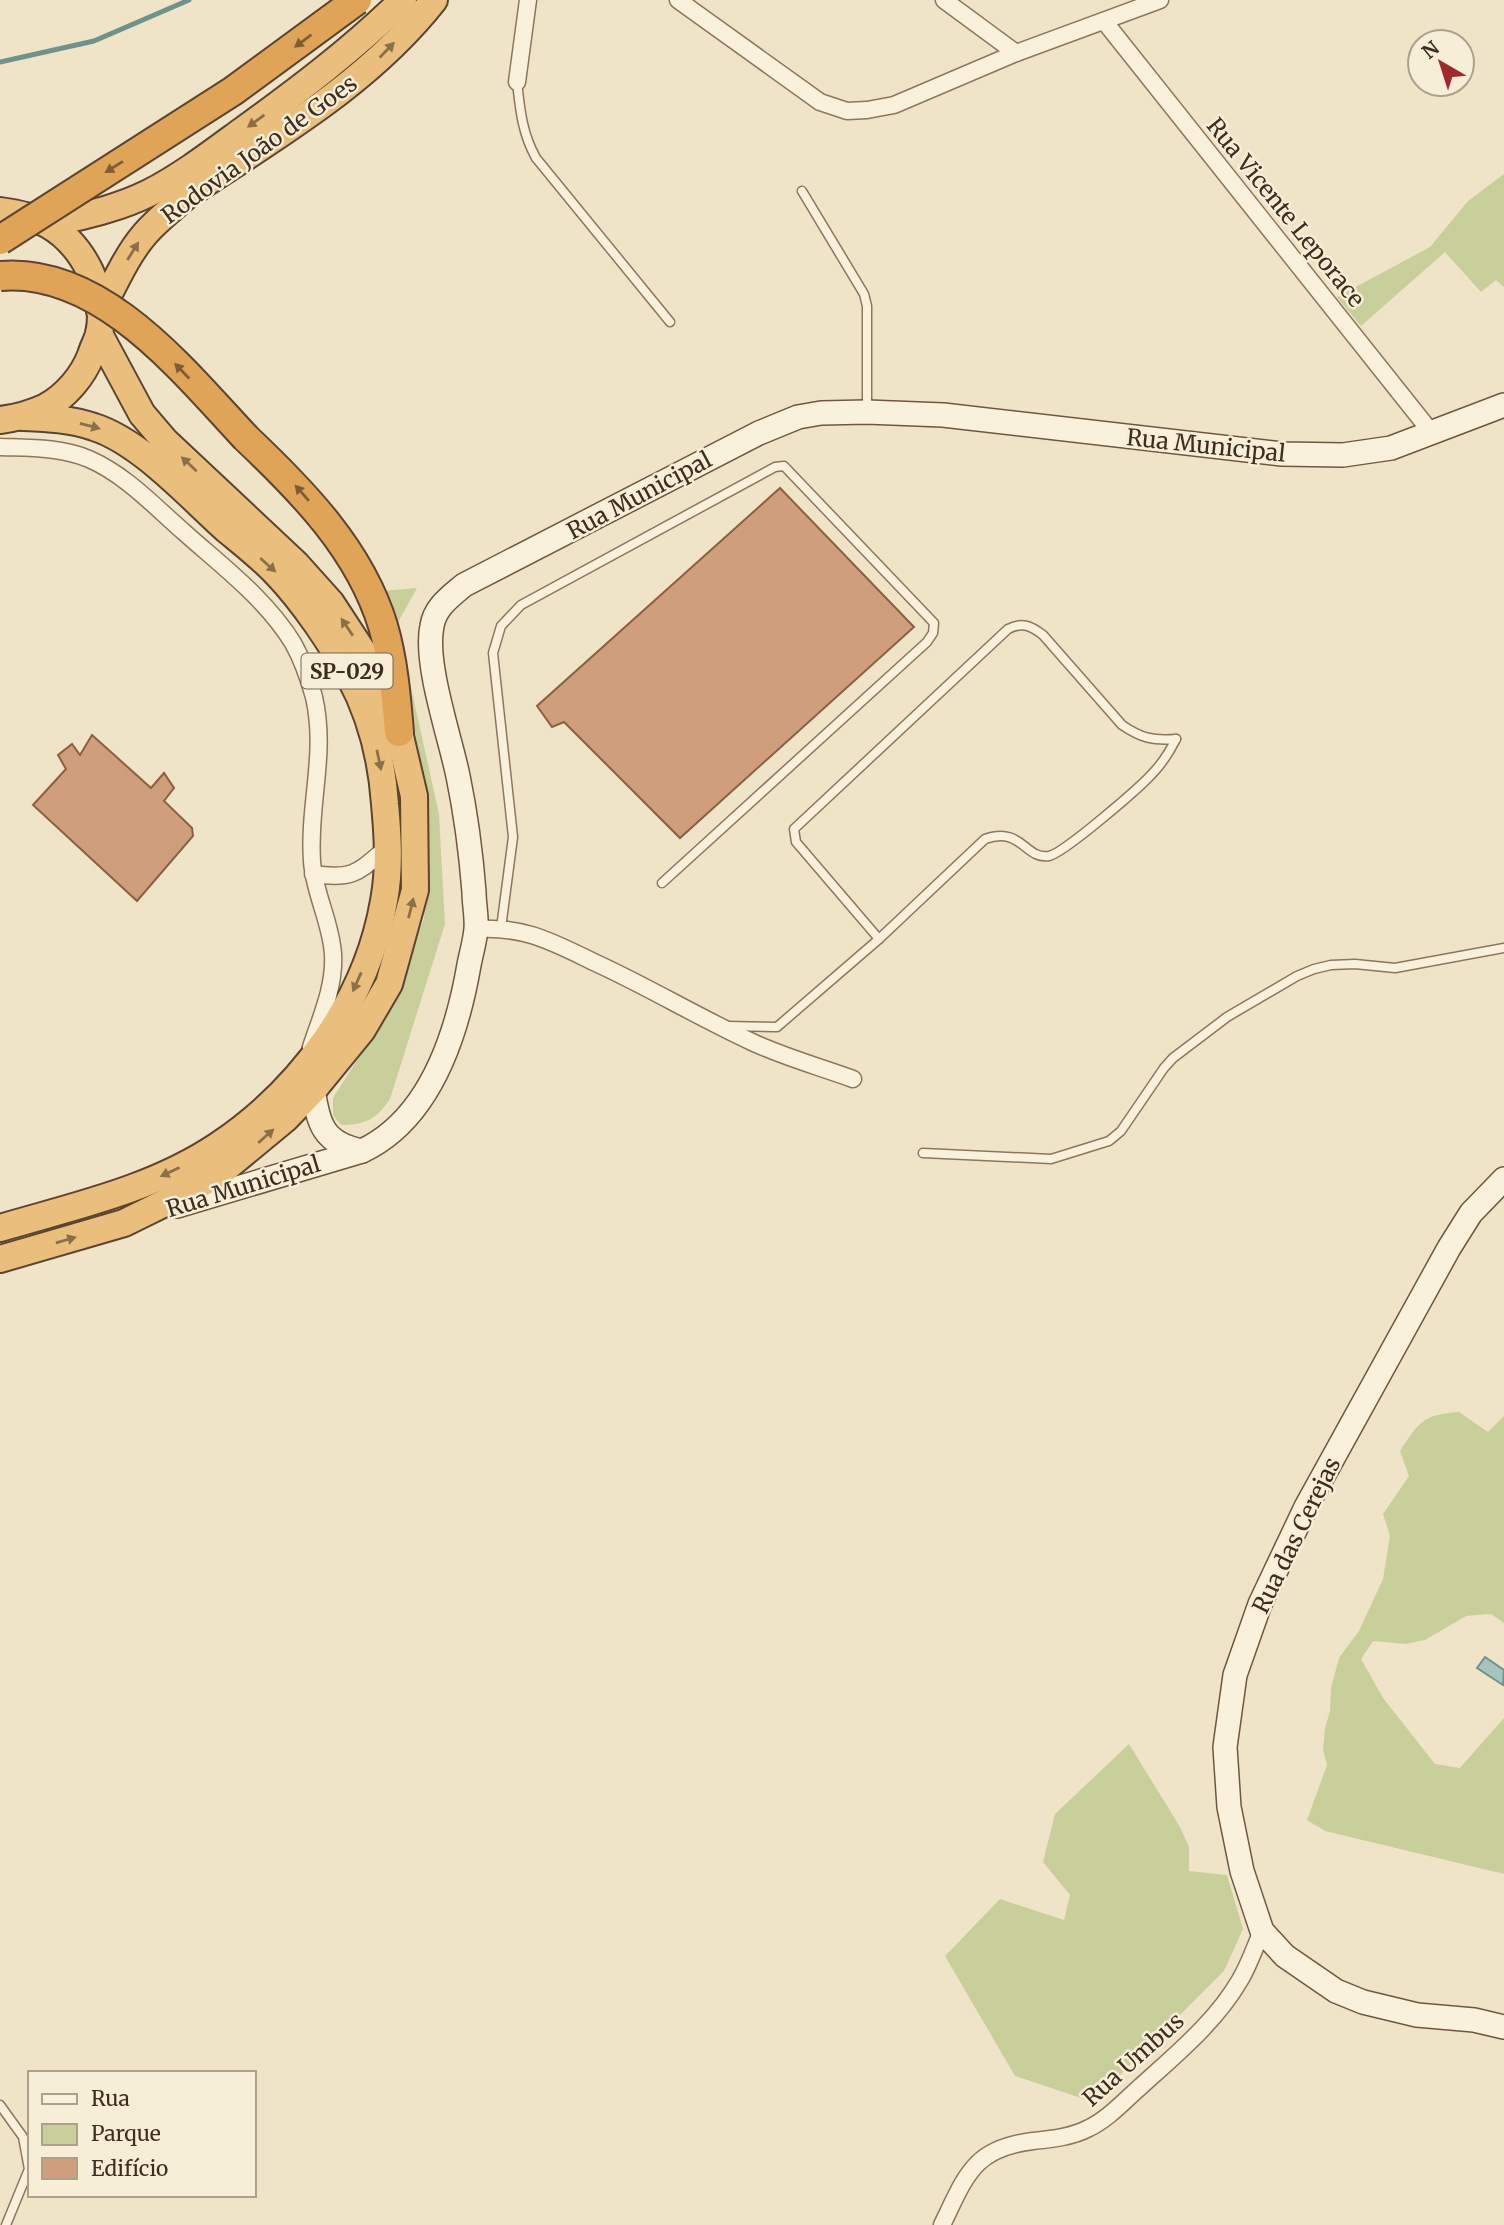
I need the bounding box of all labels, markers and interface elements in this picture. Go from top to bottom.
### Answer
north arrow [1406,28,1476,98]
one-way arrow [294,34,312,48]
text: N [1417,36,1444,64]
one-way arrow [378,42,395,59]
street label: Rodovia João de Goes [156,68,362,230]
street label: Rua Vicente Leporace [1201,111,1371,313]
one-way arrow [247,114,265,128]
one-way arrow [104,161,123,174]
one-way arrow [127,242,140,261]
one-way arrow [175,363,191,380]
one-way arrow [80,422,101,432]
street label: Rua Municipal [1125,422,1287,468]
street label: Rua Municipal [562,445,716,545]
one-way arrow [181,457,198,473]
one-way arrow [294,484,310,502]
one-way arrow [259,557,276,573]
one-way arrow [340,618,354,636]
road number: SP-029 [302,654,392,688]
one-way arrow [373,749,384,771]
one-way arrow [406,897,417,919]
one-way arrow [351,972,363,992]
one-way arrow [257,1129,274,1145]
street label: Rua Municipal [162,1149,324,1223]
one-way arrow [160,1166,180,1178]
one-way arrow [55,1234,76,1244]
street label: Rua das Cerejas [1246,1452,1346,1618]
street label: Rua Umbus [1076,2006,1190,2112]
legend [28,2071,256,2197]
text: Rua [91,2085,130,2112]
text: Parque [91,2120,161,2147]
text: Edifício [91,2155,168,2182]

